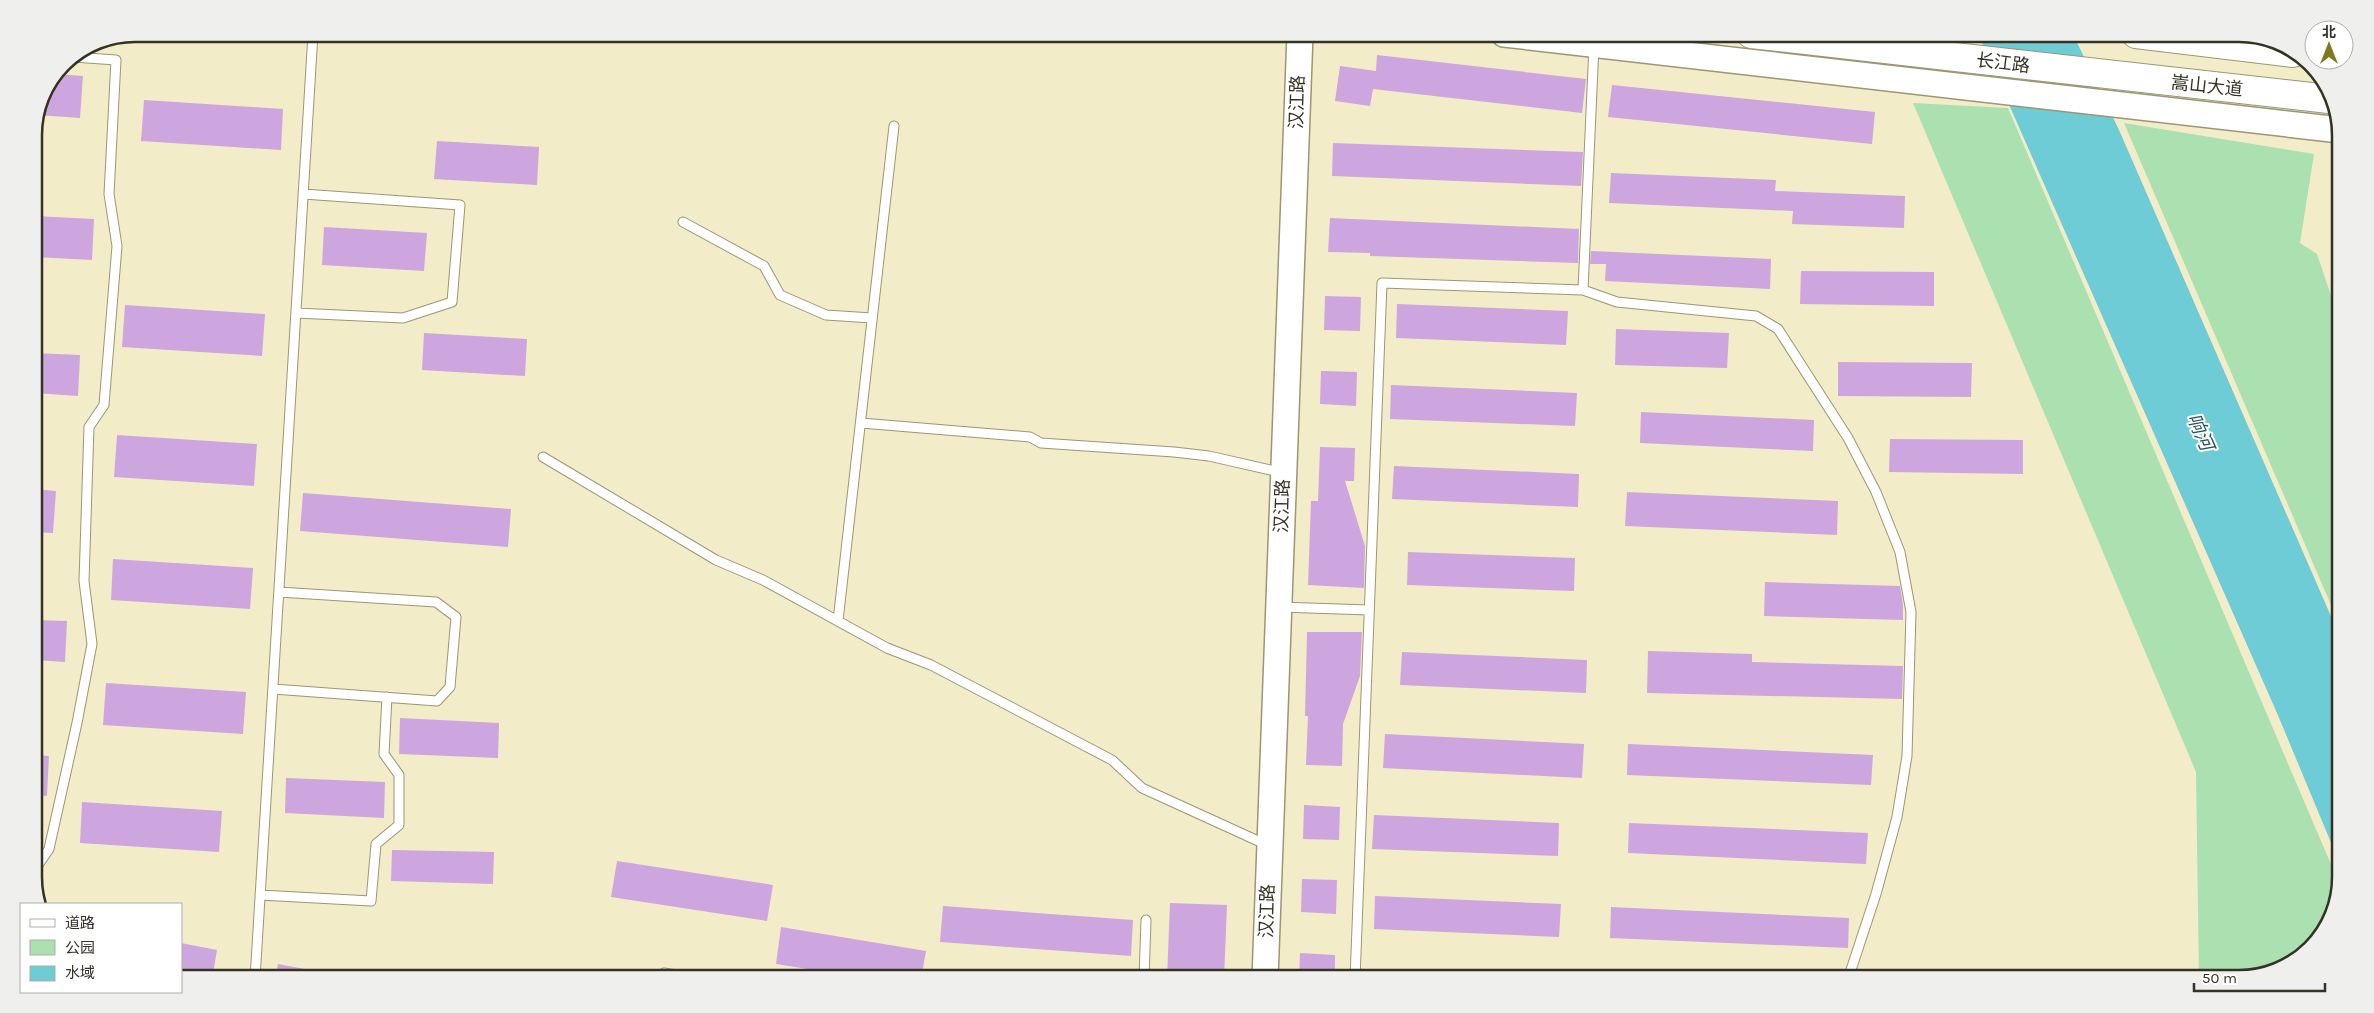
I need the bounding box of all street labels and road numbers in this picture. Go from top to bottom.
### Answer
street label: 长江路 [1975,49,2031,77]
street label: 嵩山大道 [2170,71,2244,101]
street label: 汉江路 [1285,75,1309,129]
street label: 汉江路 [1270,479,1294,533]
street label: 汉江路 [1255,884,1279,938]

